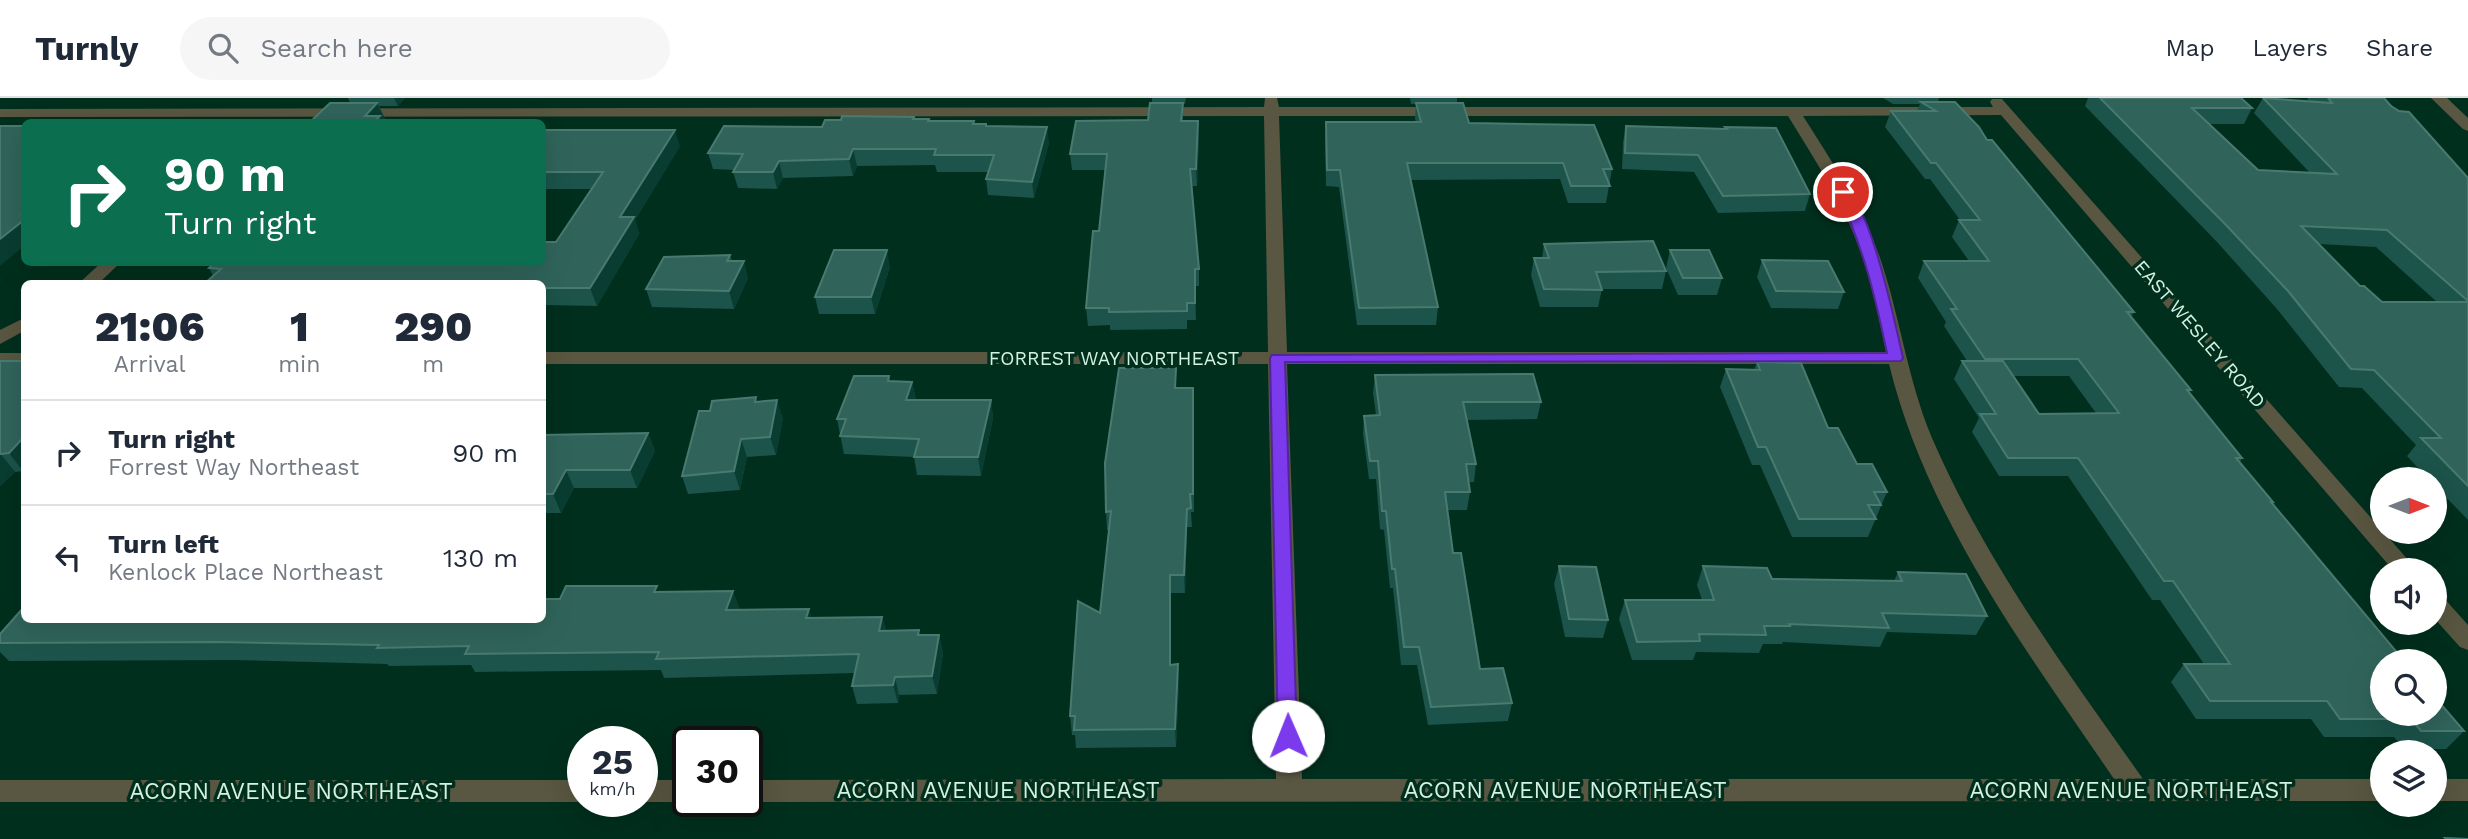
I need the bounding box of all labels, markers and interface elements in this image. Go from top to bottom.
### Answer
search box [180,17,670,80]
text: Turnly [35,29,138,68]
icon: search [204,29,242,67]
text: Search here [260,33,413,63]
text: Map [2166,34,2214,62]
text: Layers [2252,34,2328,62]
text: Share [2366,34,2433,62]
text: 90 m [164,145,286,203]
icon: right [49,147,140,238]
pin [1813,162,1873,222]
icon: arrive [1824,173,1862,211]
text: Turn right [164,204,316,242]
street label: EAST WESLEY ROAD [2130,255,2270,413]
text: 21:06 [95,302,205,351]
text: 1 [290,302,309,351]
text: 290 [394,302,472,351]
street label: FORREST WAY NORTHEAST [989,347,1239,370]
text: Arrival [114,351,185,378]
text: min [278,351,320,378]
text: m [422,351,444,378]
text: Turn right [108,424,235,454]
icon: right [49,434,87,472]
text: 90 m [452,438,518,468]
text: Forrest Way Northeast [108,454,359,481]
north arrow [2370,467,2446,544]
map controls [2370,467,2447,817]
text: Turn left [108,529,219,559]
icon: left [49,539,87,577]
text: 130 m [443,543,518,573]
button: sound [2370,558,2447,635]
text: Kenlock Place Northeast [108,559,383,586]
button: search [2370,649,2447,726]
position arrow [1251,699,1325,773]
speed limit sign: 30 [672,726,763,817]
button: layers [2370,740,2447,817]
text: 25 [592,741,633,783]
street label: ACORN AVENUE NORTHEAST [836,777,1160,804]
street label: ACORN AVENUE NORTHEAST [1403,777,1727,804]
street label: ACORN AVENUE NORTHEAST [1969,777,2293,804]
street label: ACORN AVENUE NORTHEAST [129,778,453,805]
text: km/h [589,778,636,799]

